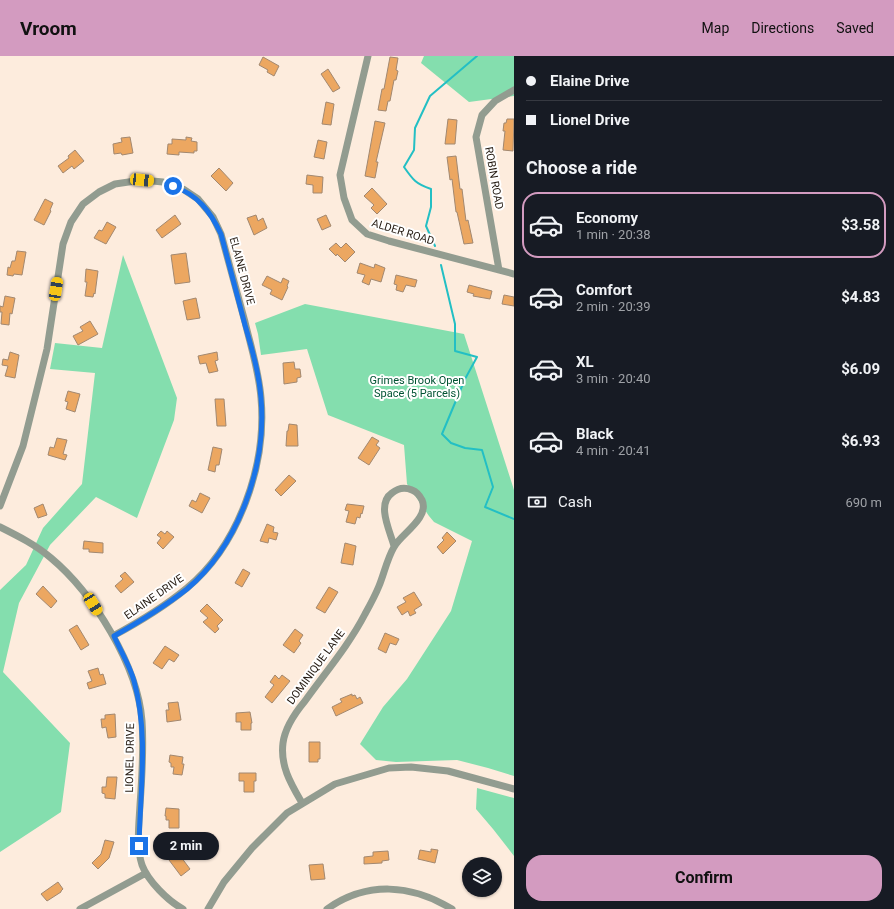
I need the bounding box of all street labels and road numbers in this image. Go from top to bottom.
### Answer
street label: ROBIN ROAD [482,146,506,210]
street label: ALDER ROAD [370,216,436,248]
street label: ELAINE DRIVE [227,236,257,306]
street label: ELAINE DRIVE [122,572,186,622]
street label: DOMINIQUE LANE [285,627,347,707]
street label: LIONEL DRIVE [123,723,137,793]

